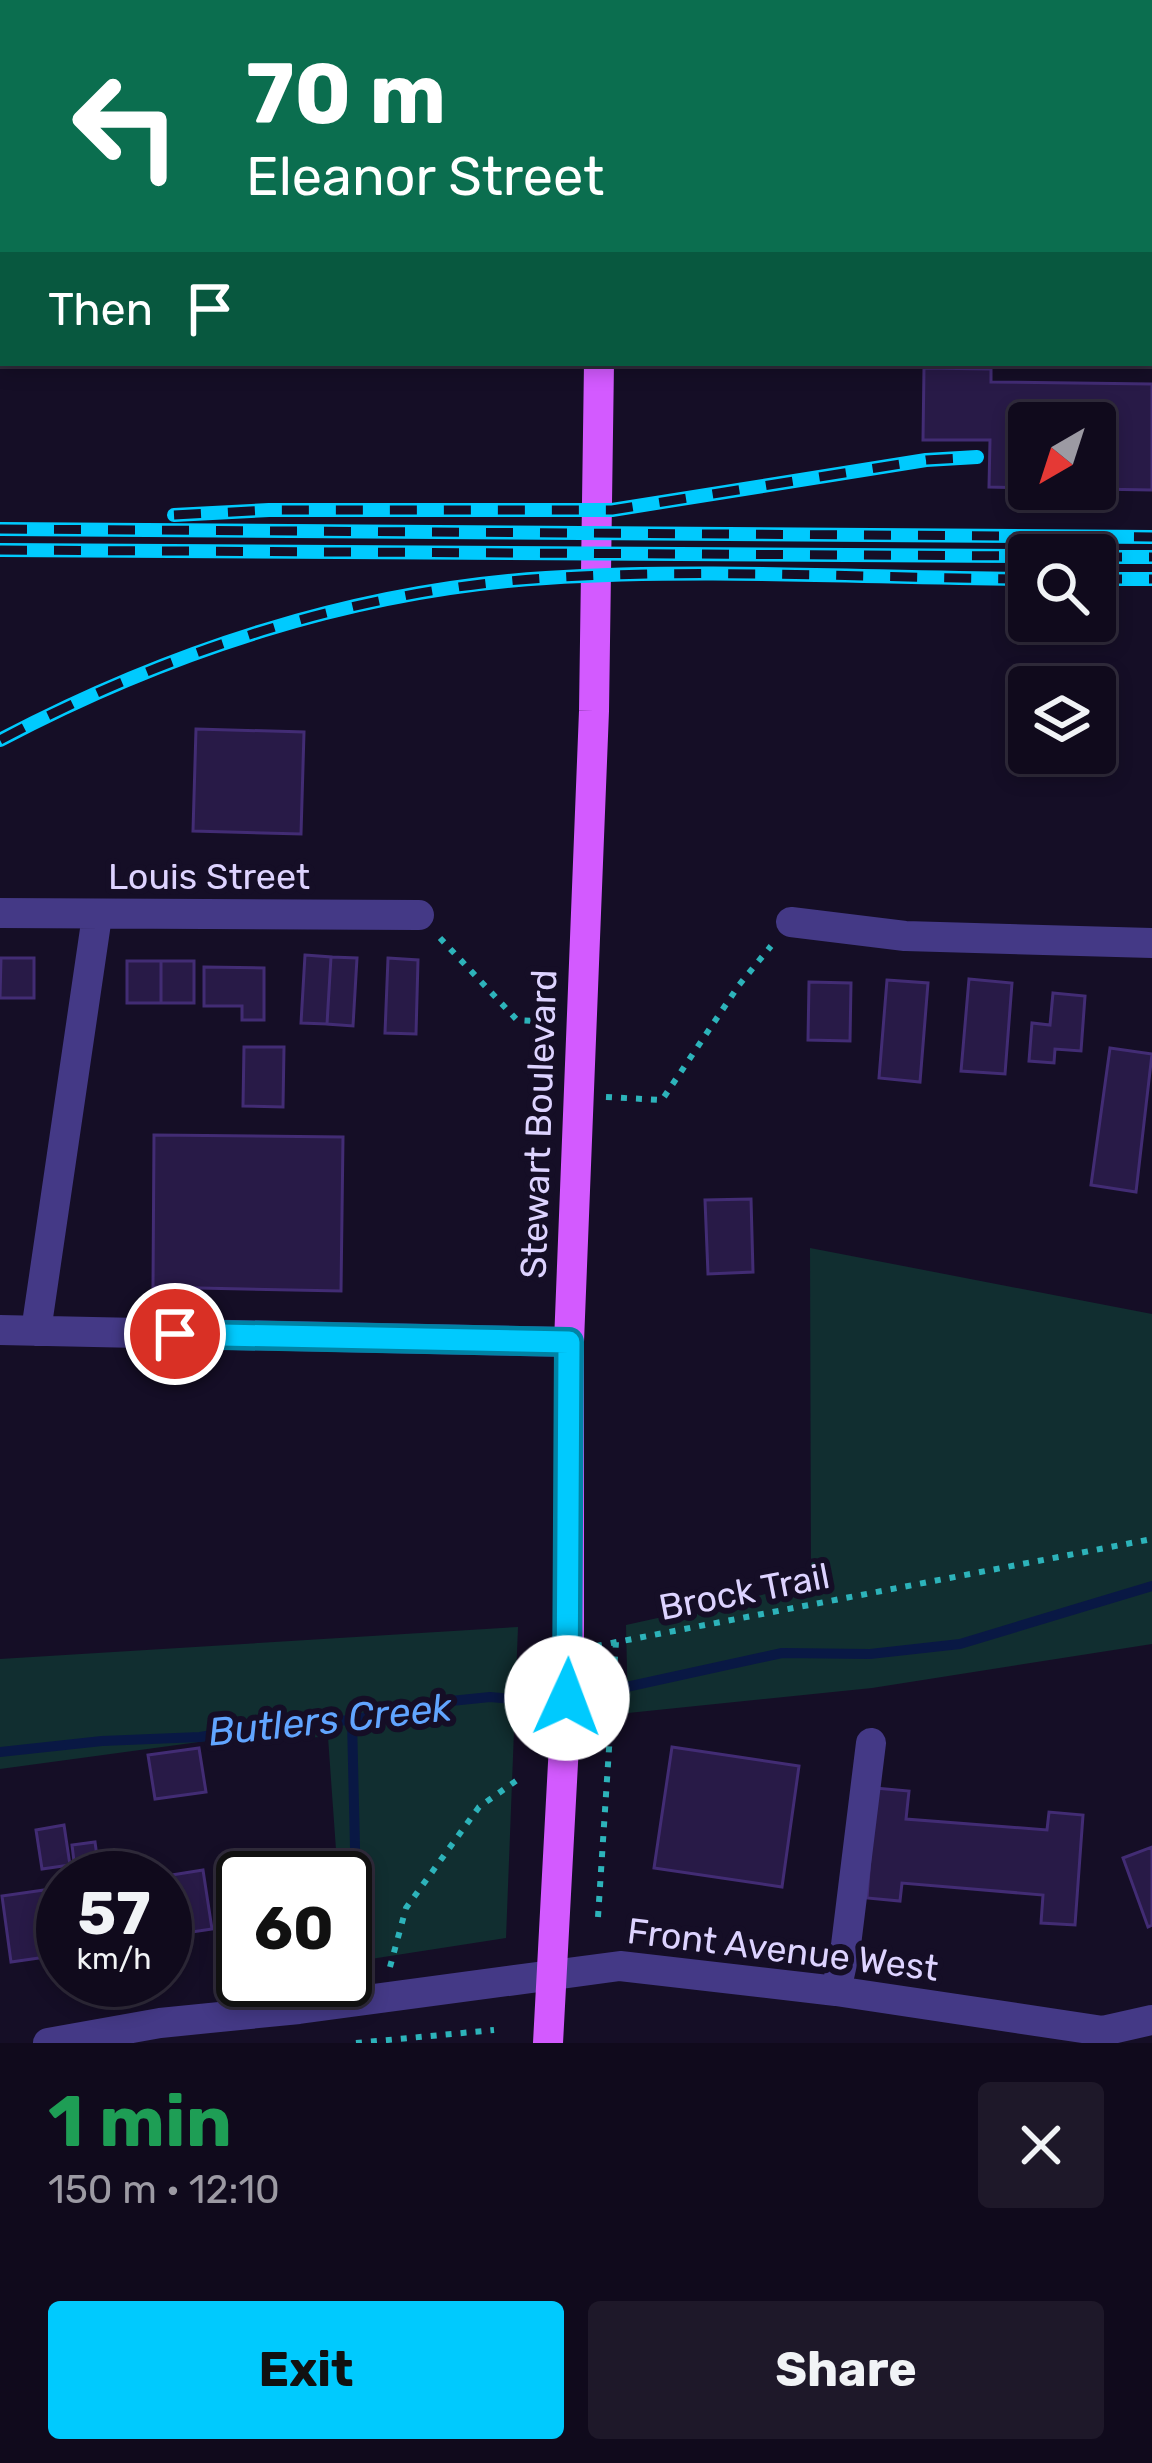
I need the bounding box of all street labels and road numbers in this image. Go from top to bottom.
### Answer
street label: Louis Street [108,855,310,898]
street label: Stewart Boulevard [512,969,565,1279]
street label: Brock Trail [655,1554,833,1629]
street label: Front Avenue West [625,1909,941,1990]

